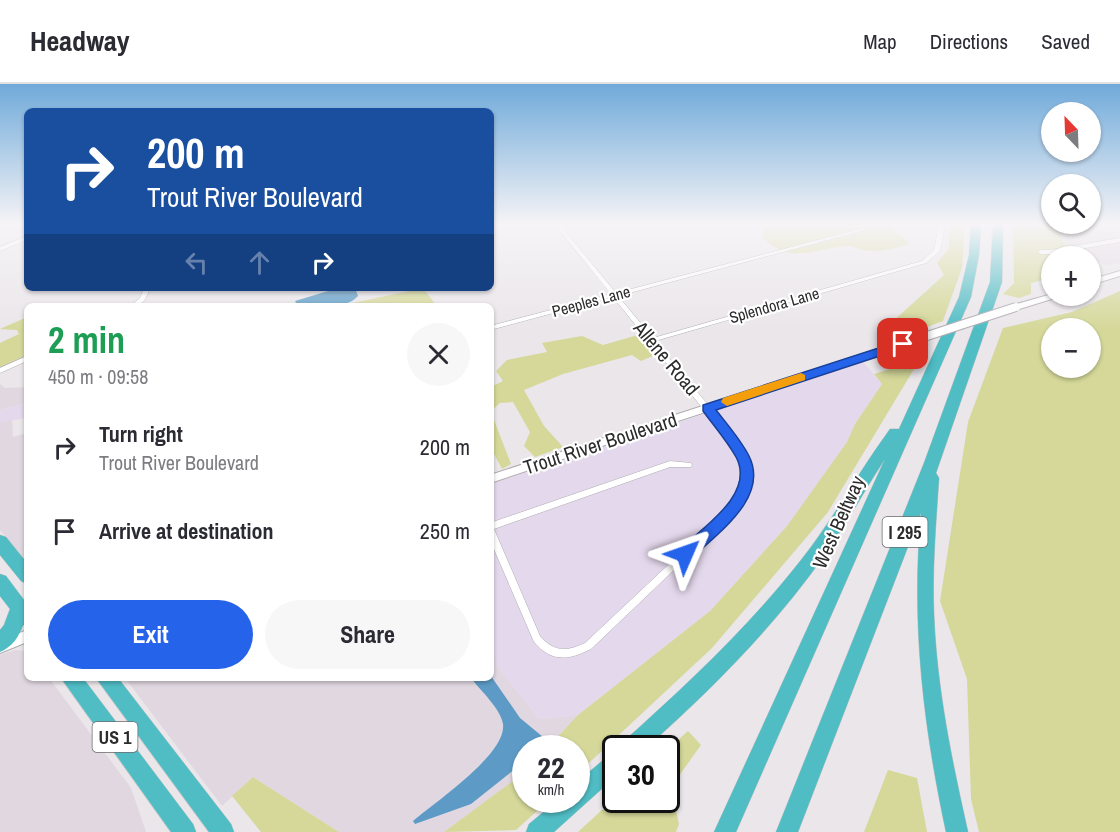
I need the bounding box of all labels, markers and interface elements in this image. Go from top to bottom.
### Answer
text: Headway [30,22,130,60]
text: Map [863,27,897,56]
text: Directions [930,27,1008,56]
text: Saved [1041,27,1090,56]
north arrow [1041,102,1101,162]
map controls [1041,102,1101,378]
text: 200 m [147,125,245,181]
icon: right [48,132,126,210]
button: search [1041,174,1101,234]
text: Trout River Boulevard [147,179,363,215]
icon: left [180,246,213,279]
icon: ahead [243,246,276,279]
icon: right [306,246,339,279]
button: + [1041,246,1101,306]
street label: Peeples Lane [549,280,633,322]
street label: Splendora Lane [726,282,822,328]
street label: Allene Road [627,314,706,401]
text: 2 min [48,316,125,364]
pin [877,318,928,369]
button: − [1041,318,1101,378]
button: close [407,323,470,386]
icon: arrive [886,327,919,360]
text: 450 m · 09:58 [48,363,148,390]
street label: Trout River Boulevard [520,405,680,481]
text: Turn right [99,419,183,449]
icon: right [48,431,81,464]
text: 200 m [420,432,470,462]
text: Trout River Boulevard [99,449,259,476]
street label: West Beltway [806,471,871,573]
icon: arrive [48,515,81,548]
text: Arrive at destination [99,516,273,546]
text: 250 m [420,516,470,546]
road number: I 295 [882,517,928,547]
position arrow [653,522,717,586]
button: Exit [48,600,253,669]
button: Share [265,600,470,669]
road number: US 1 [92,722,138,752]
speed limit sign: 30 [602,735,680,813]
text: 22 [537,747,565,787]
text: km/h [538,779,564,800]

